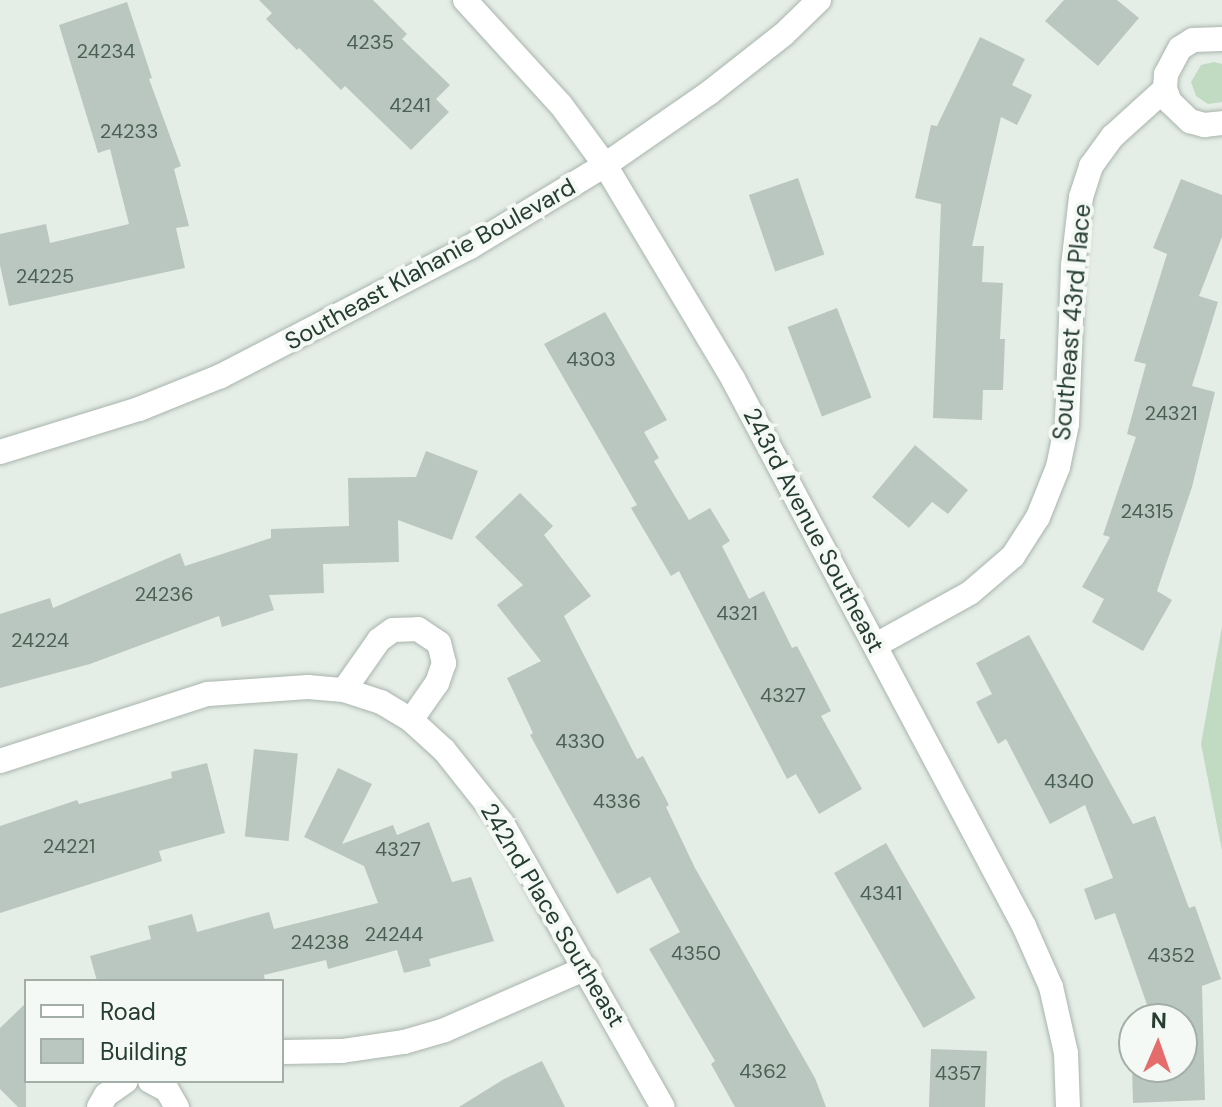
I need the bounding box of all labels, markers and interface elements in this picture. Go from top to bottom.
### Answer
house number: 4235 [346,30,394,54]
house number: 24234 [77,39,135,63]
house number: 4241 [389,93,431,117]
house number: 24233 [100,119,158,143]
street label: Southeast Klahanie Boulevard [280,172,580,356]
street label: Southeast 43rd Place [1047,202,1097,442]
house number: 24225 [16,264,74,288]
house number: 4303 [566,347,616,371]
house number: 24321 [1145,401,1197,425]
street label: 243rd Avenue Southeast [737,403,891,657]
house number: 24315 [1120,499,1174,523]
house number: 24236 [134,582,194,606]
house number: 4321 [716,601,758,625]
house number: 24224 [11,628,69,652]
house number: 4327 [760,683,806,707]
house number: 4330 [555,729,605,753]
house number: 4340 [1044,769,1094,793]
house number: 4336 [593,789,641,813]
street label: 242nd Place Southeast [475,798,631,1032]
house number: 24221 [43,834,95,858]
house number: 4327 [375,837,421,861]
house number: 4341 [860,881,902,905]
house number: 24244 [365,922,423,946]
house number: 24238 [291,930,349,954]
house number: 4350 [671,941,721,965]
house number: 4352 [1147,943,1195,967]
legend [24,979,284,1083]
text: Road [100,996,156,1027]
north arrow [1118,1003,1198,1083]
text: N [1150,1006,1167,1035]
text: Building [100,1036,187,1067]
house number: 4362 [739,1059,787,1083]
house number: 4357 [935,1061,981,1085]

